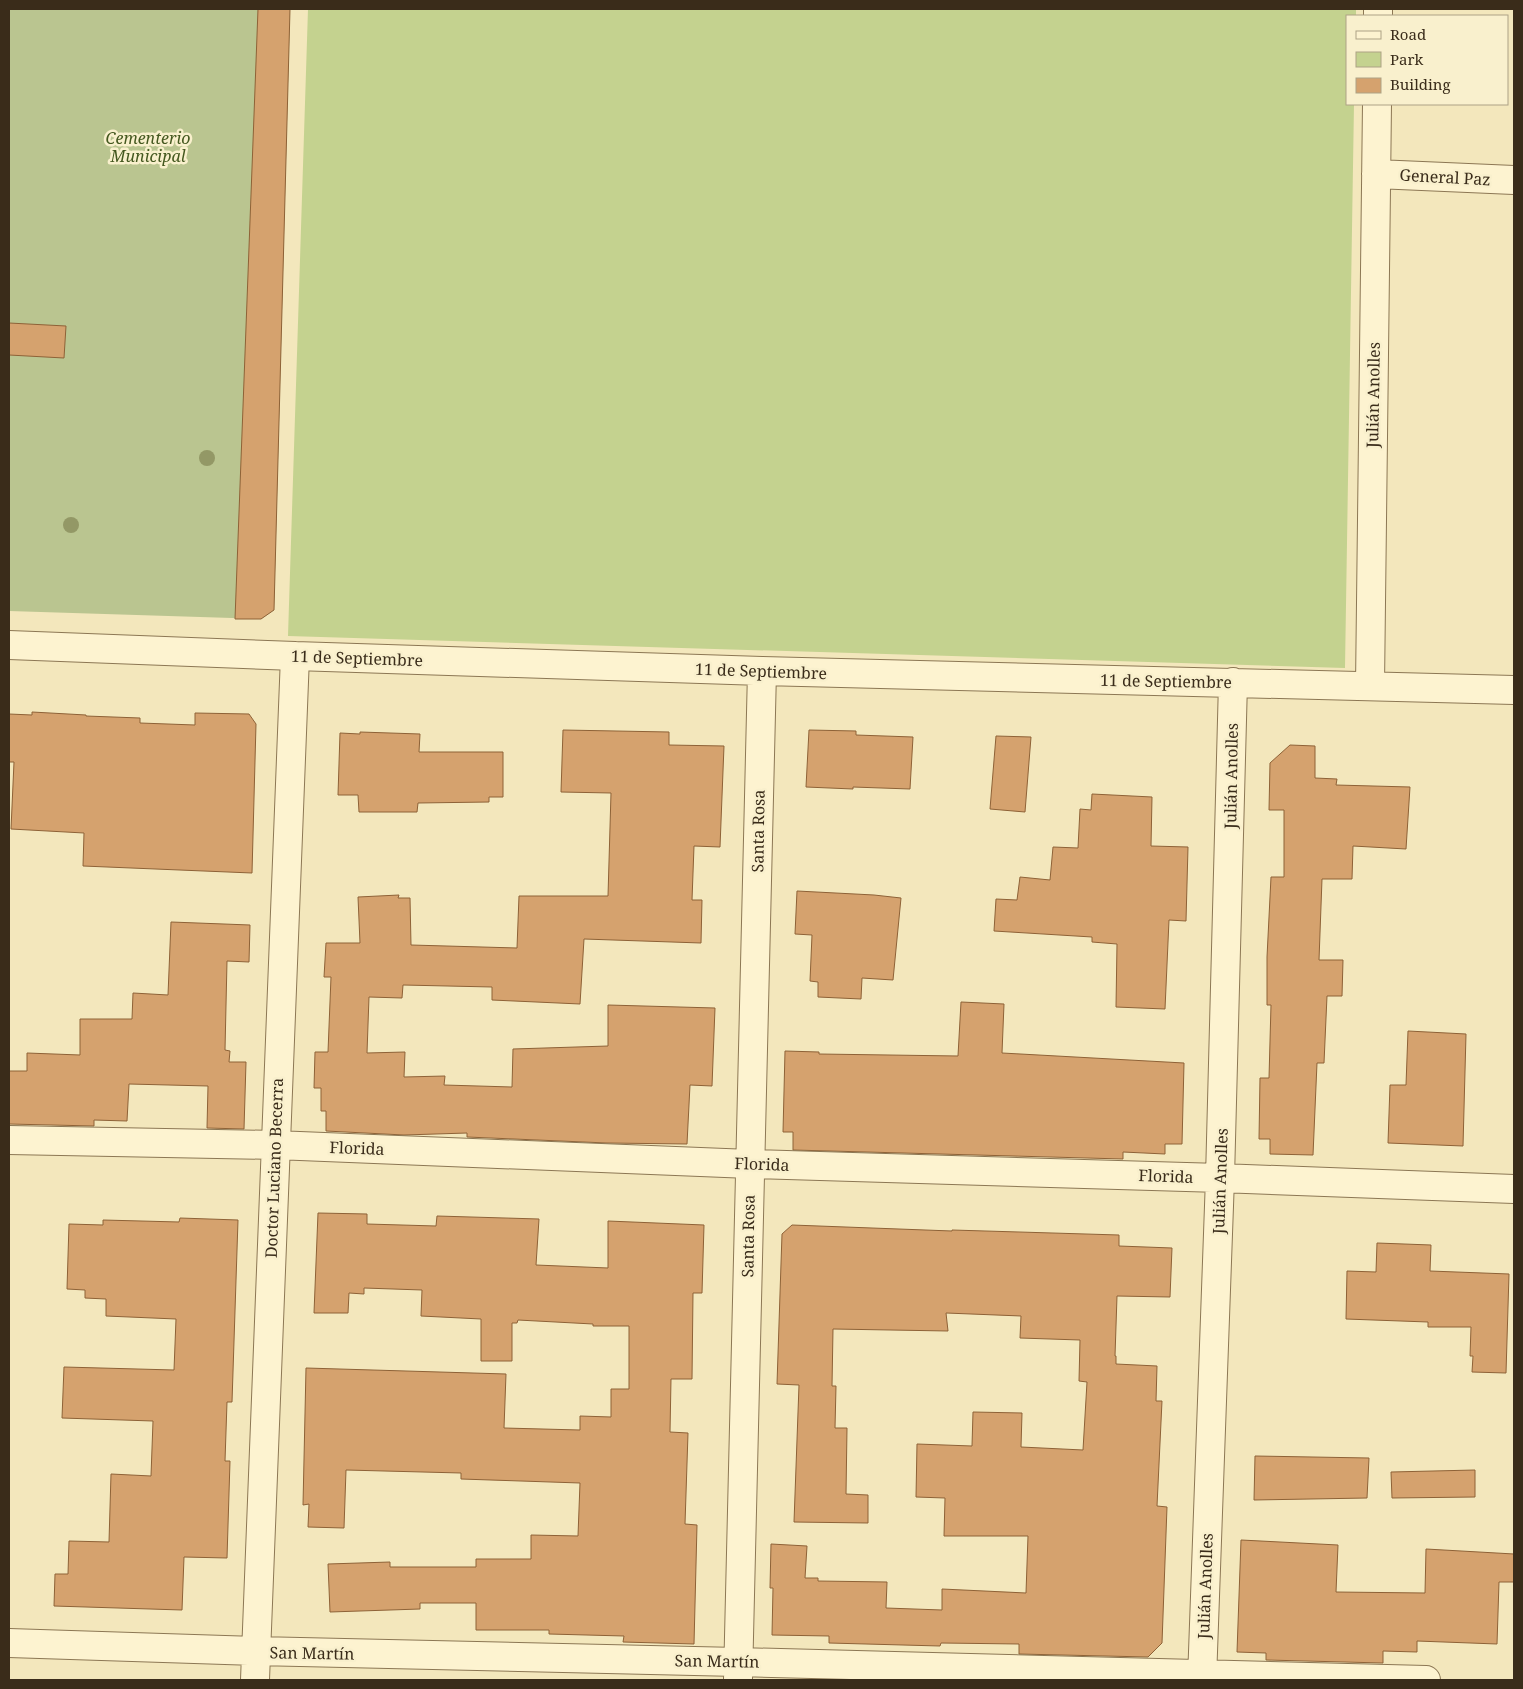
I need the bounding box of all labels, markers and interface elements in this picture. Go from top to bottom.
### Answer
legend [1346,15,1508,105]
text: Road [1390,24,1426,44]
text: Park [1390,49,1424,69]
text: Building [1390,74,1451,94]
park label: Cementerio Municipal [105,127,191,167]
street label: General Paz [1399,164,1491,190]
street label: Julián Anolles [1361,342,1385,449]
street label: 11 de Septiembre [291,645,423,671]
street label: 11 de Septiembre [695,658,827,684]
street label: 11 de Septiembre [1100,669,1232,693]
street label: Julián Anolles [1219,723,1243,830]
street label: Santa Rosa [746,789,770,873]
street label: Doctor Luciano Becerra [260,1077,288,1259]
street label: Julián Anolles [1207,1128,1233,1235]
street label: Florida [329,1136,385,1160]
street label: Florida [734,1152,790,1176]
street label: Florida [1138,1164,1194,1188]
street label: Santa Rosa [736,1194,760,1278]
street label: Julián Anolles [1192,1533,1218,1640]
street label: San Martín [269,1641,355,1665]
street label: San Martín [674,1649,760,1673]

